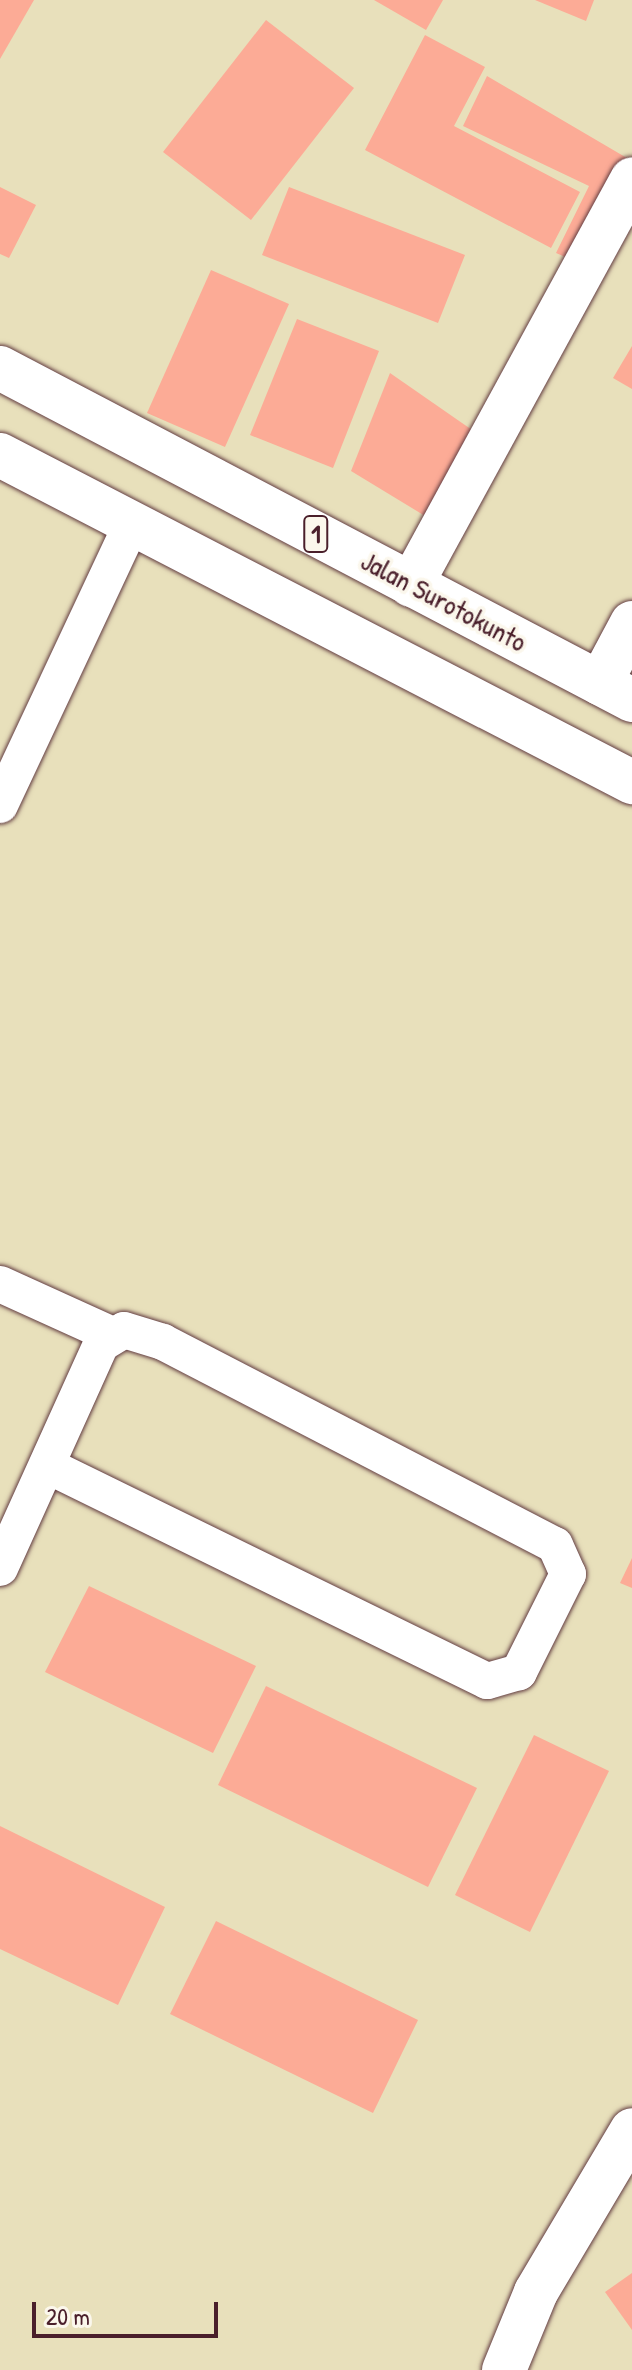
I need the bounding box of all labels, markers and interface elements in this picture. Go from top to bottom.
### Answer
road number: 1 [302,512,330,556]
street label: Jalan Surotokunto [356,543,532,659]
scale bar [36,2286,222,2336]
text: 20 m [46,2300,90,2332]

